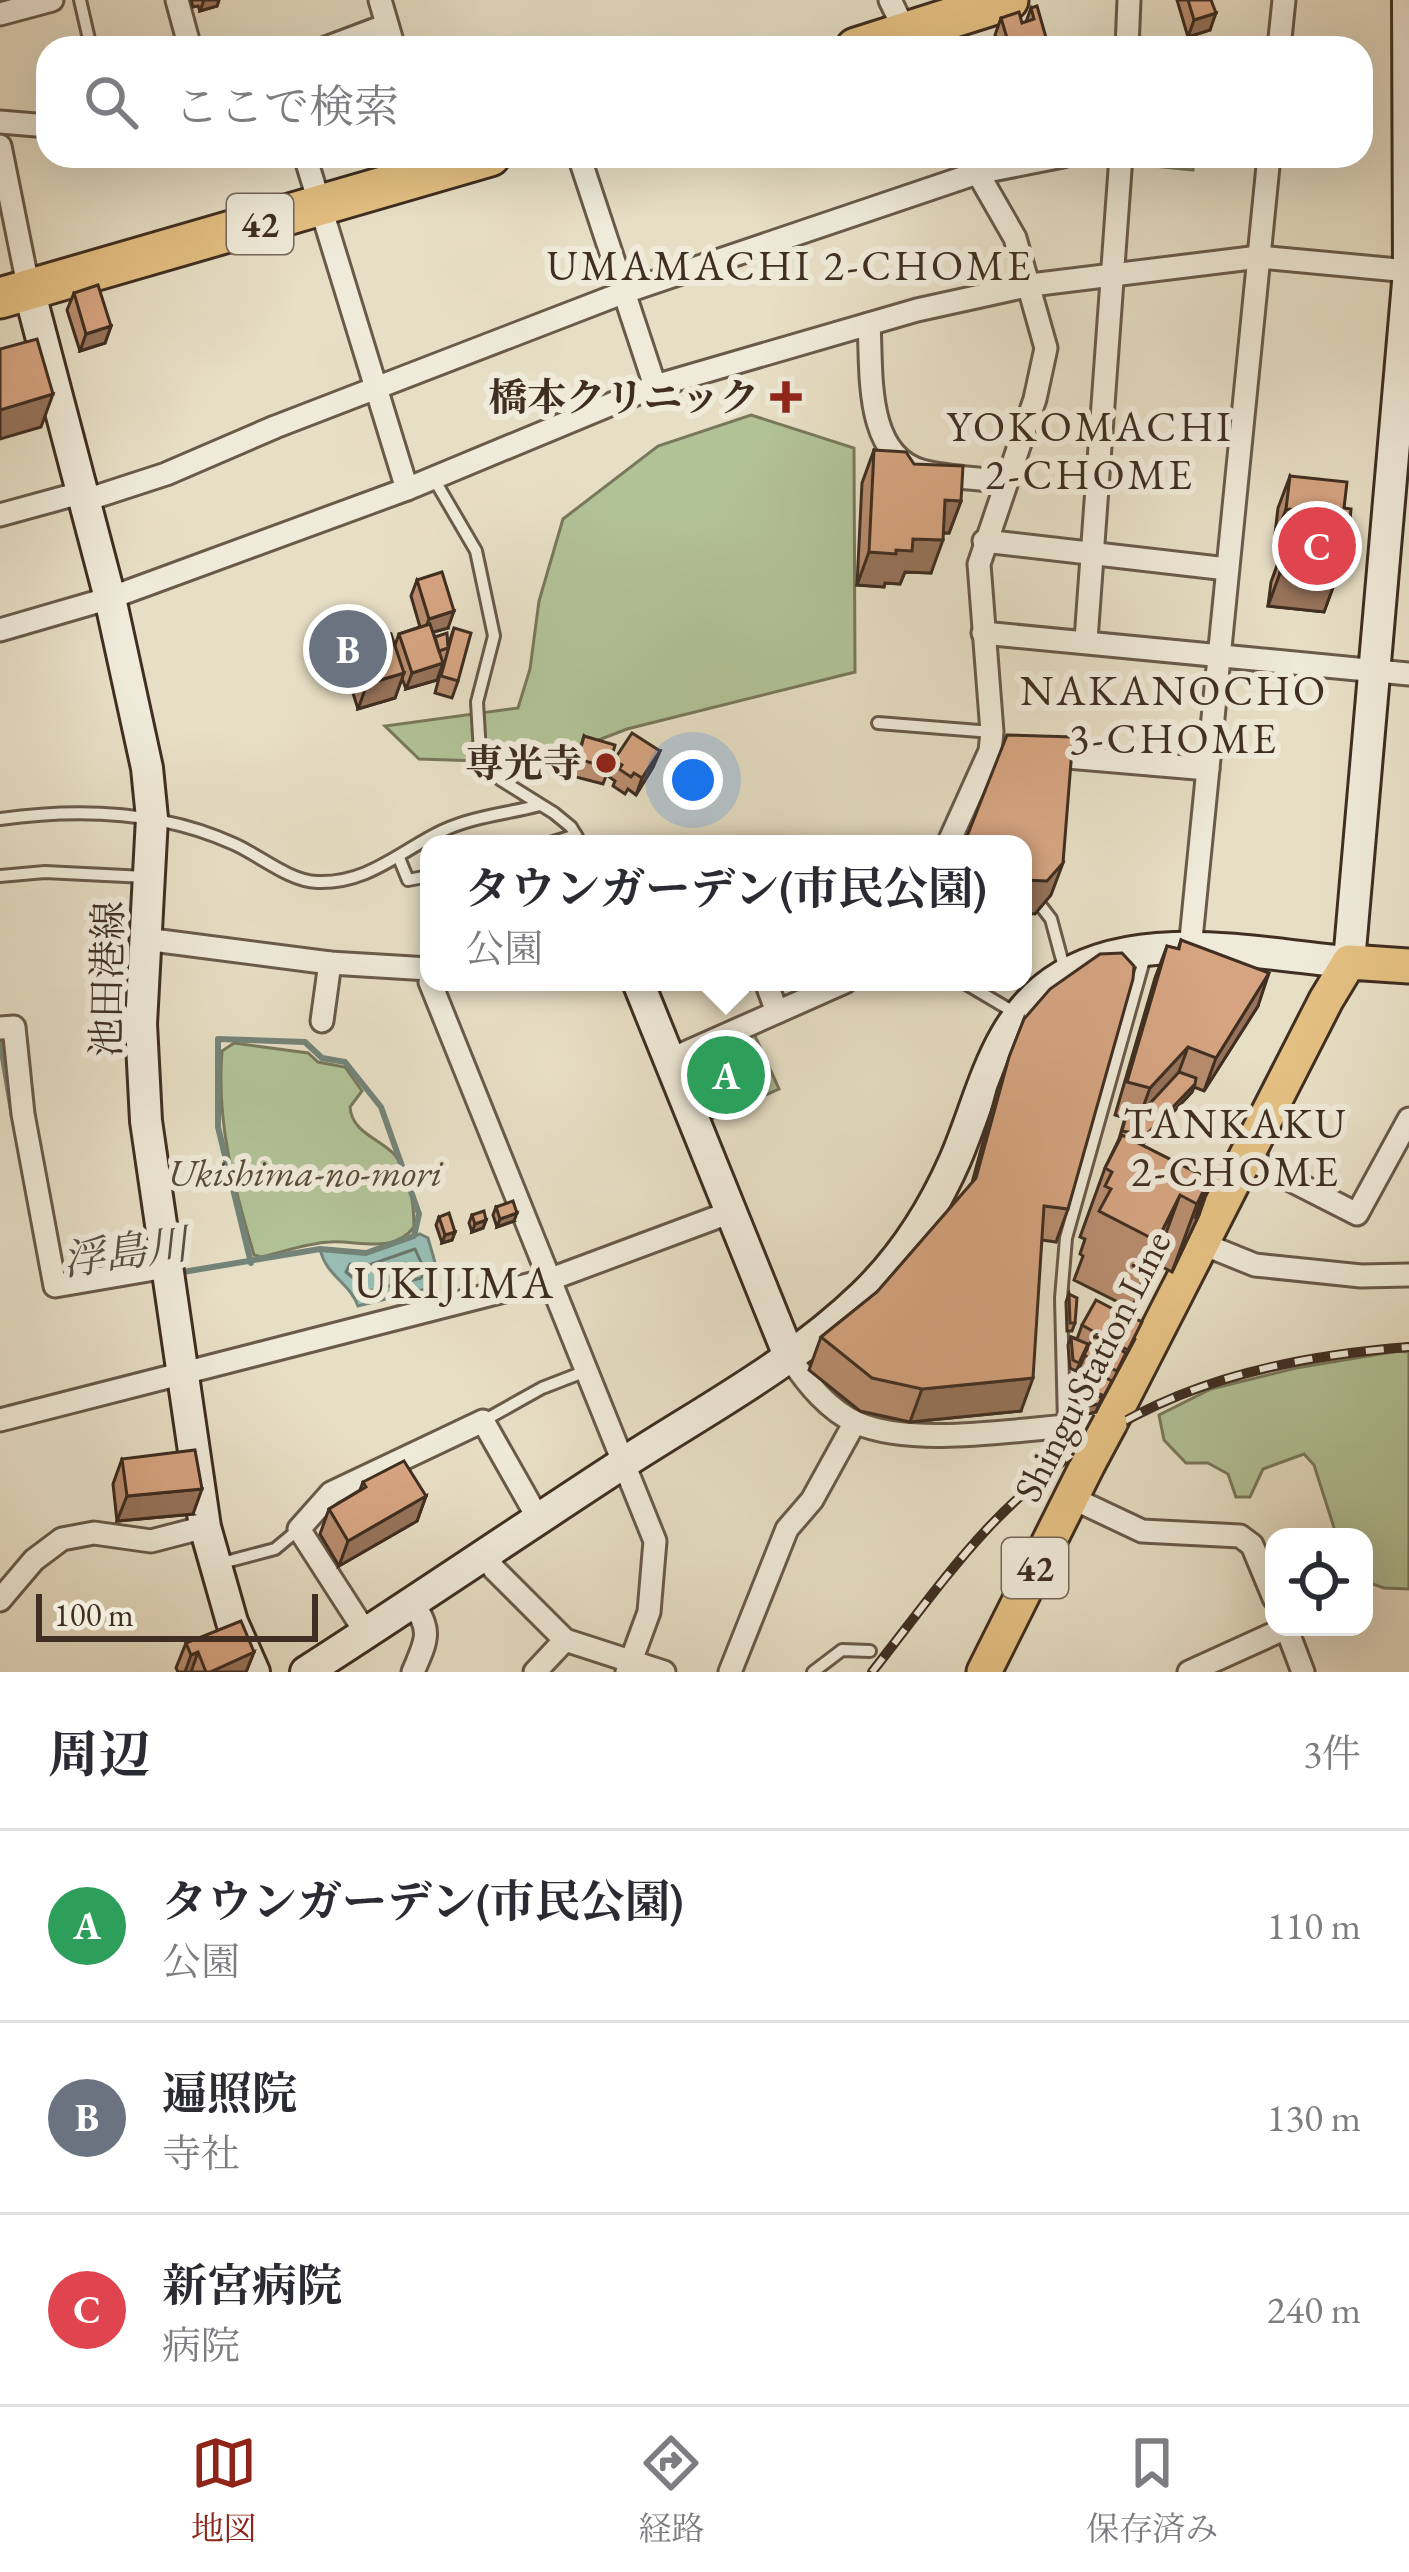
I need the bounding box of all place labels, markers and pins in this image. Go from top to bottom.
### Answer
place label: 橋本クリニック [488,372,759,423]
marker: 橋本クリニック [770,381,802,413]
pin: C [1278,501,1356,591]
pin: B [309,604,387,694]
place label: 専光寺 [465,738,582,789]
marker: 専光寺 [593,750,619,776]
pin: A [687,1030,765,1120]

